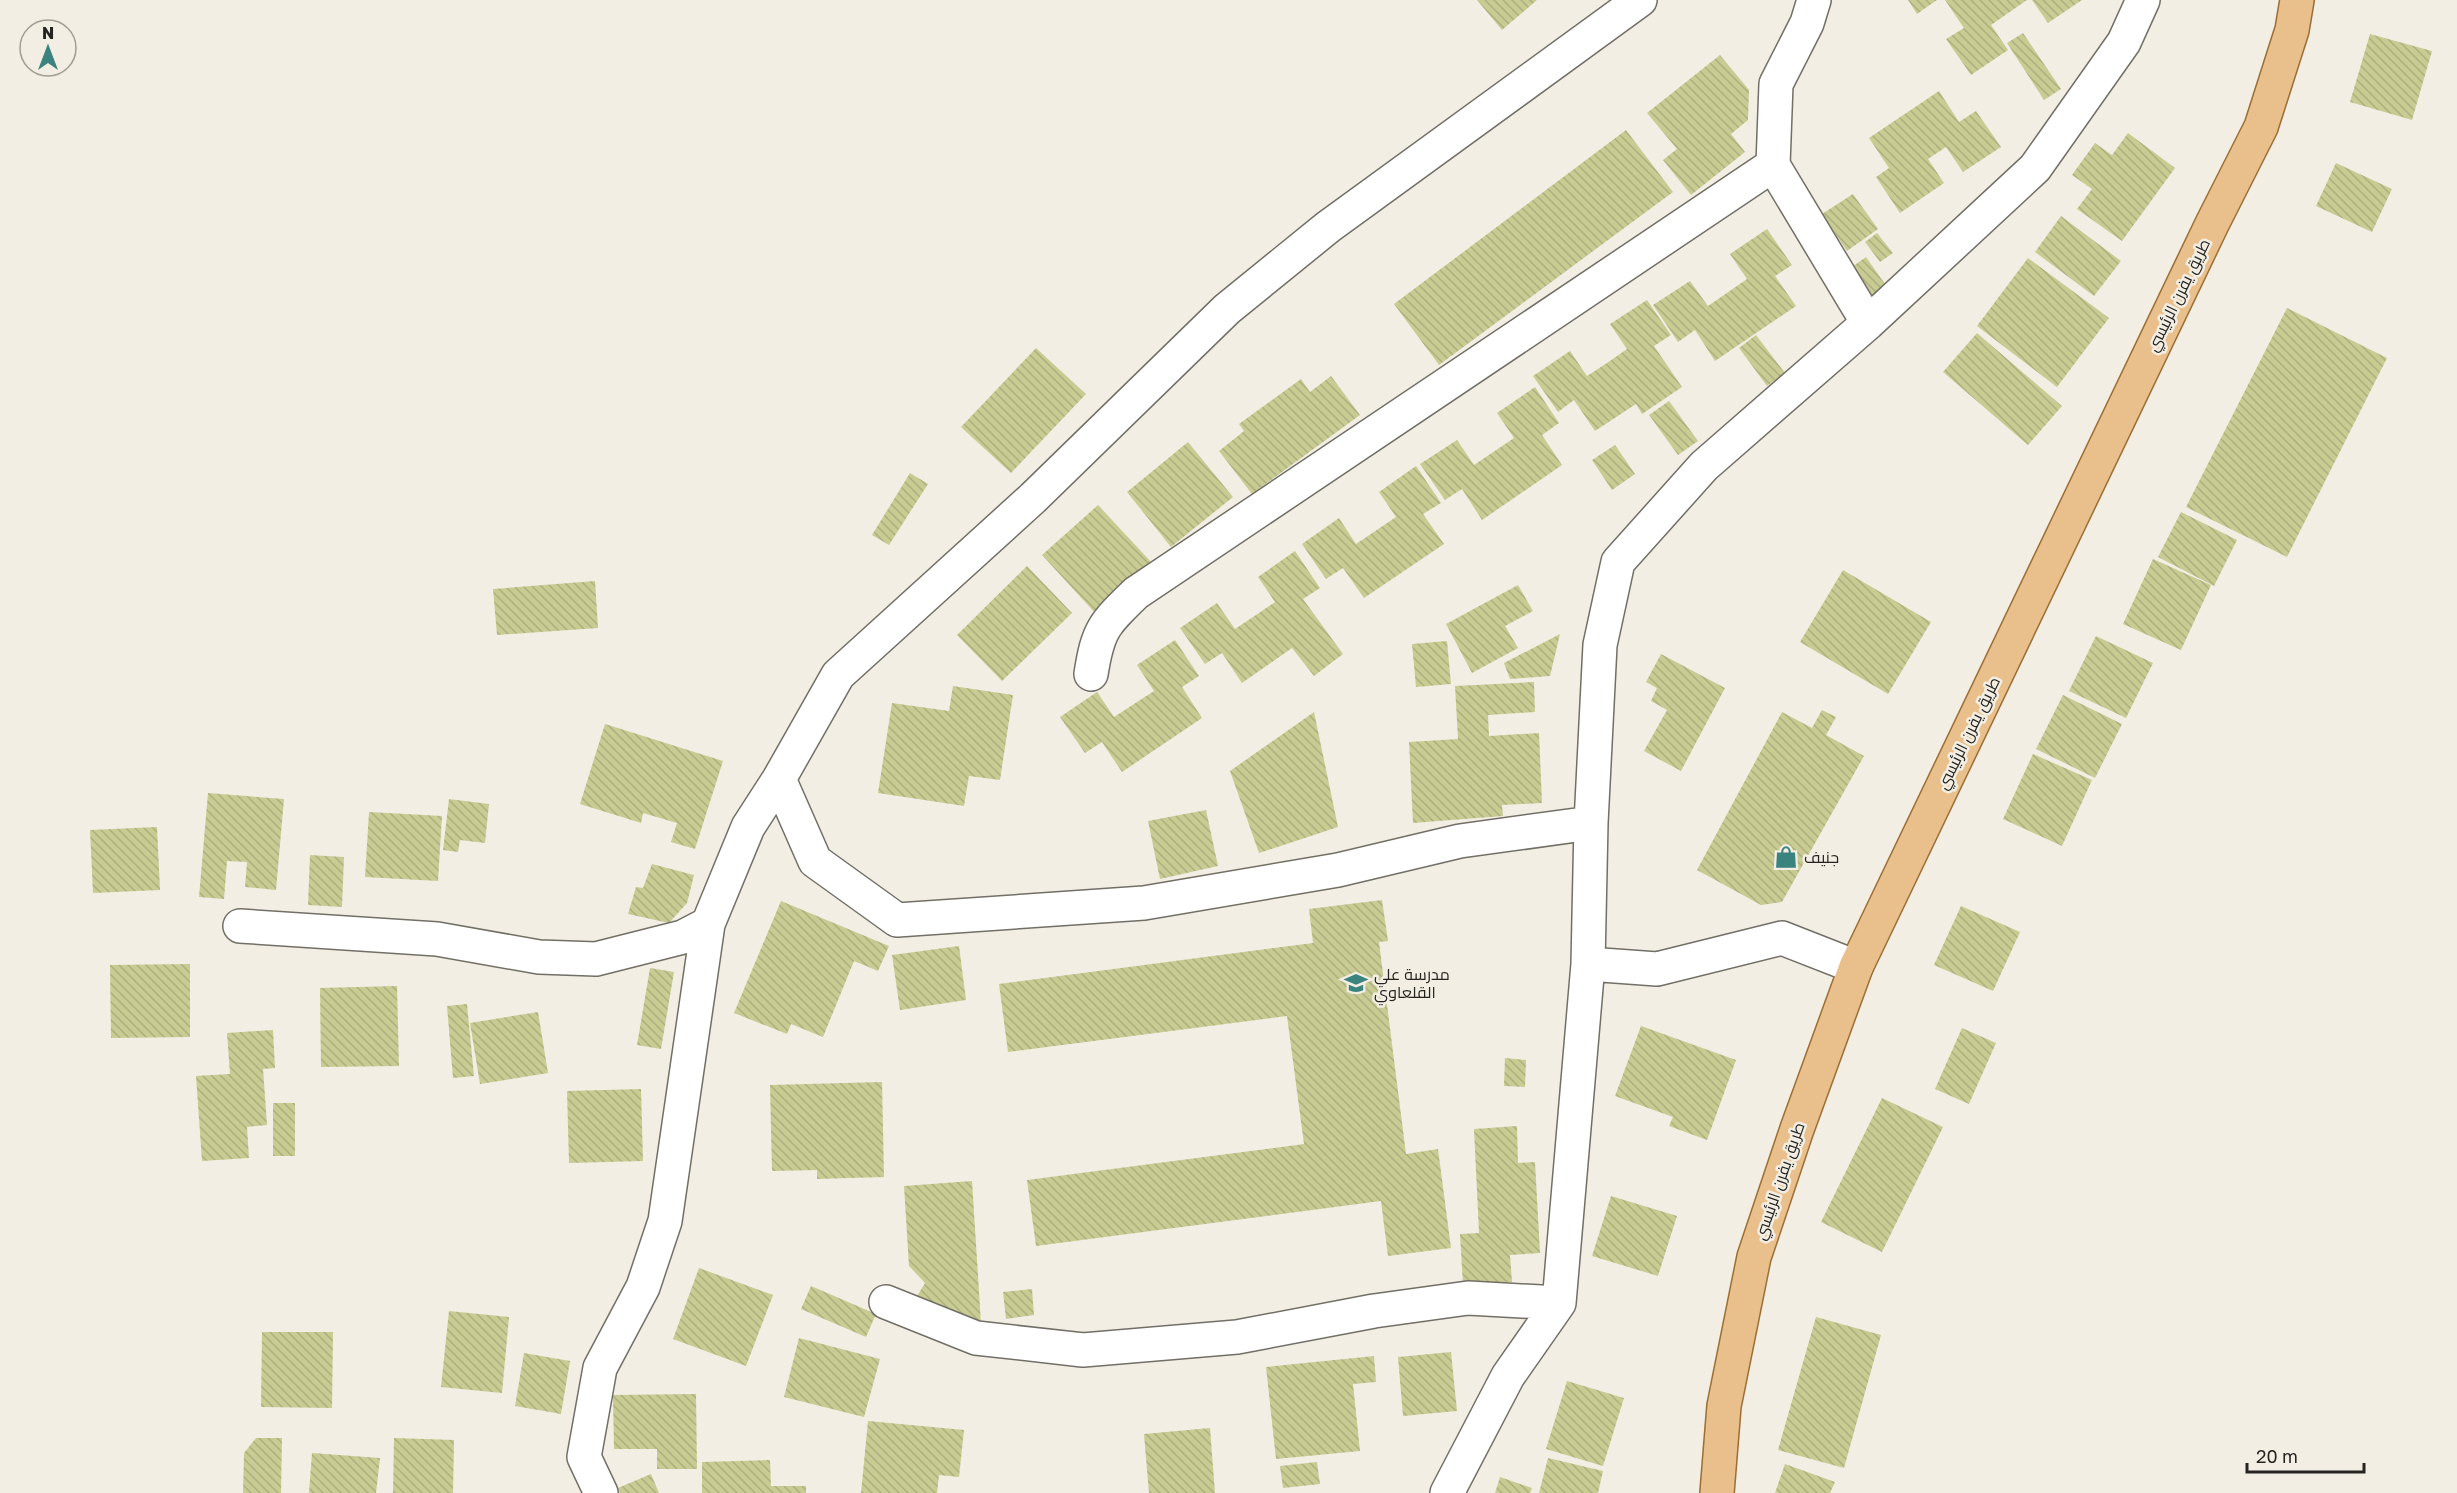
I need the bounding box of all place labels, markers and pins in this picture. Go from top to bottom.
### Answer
shop icon: جنيف [1773,844,1799,870]
place label: جنيف [1804,847,1839,867]
place label: مدرسة علي القلعاوي [1374,964,1450,1006]
school or university icon: مدرسة علي القلعاوي [1343,970,1369,996]

